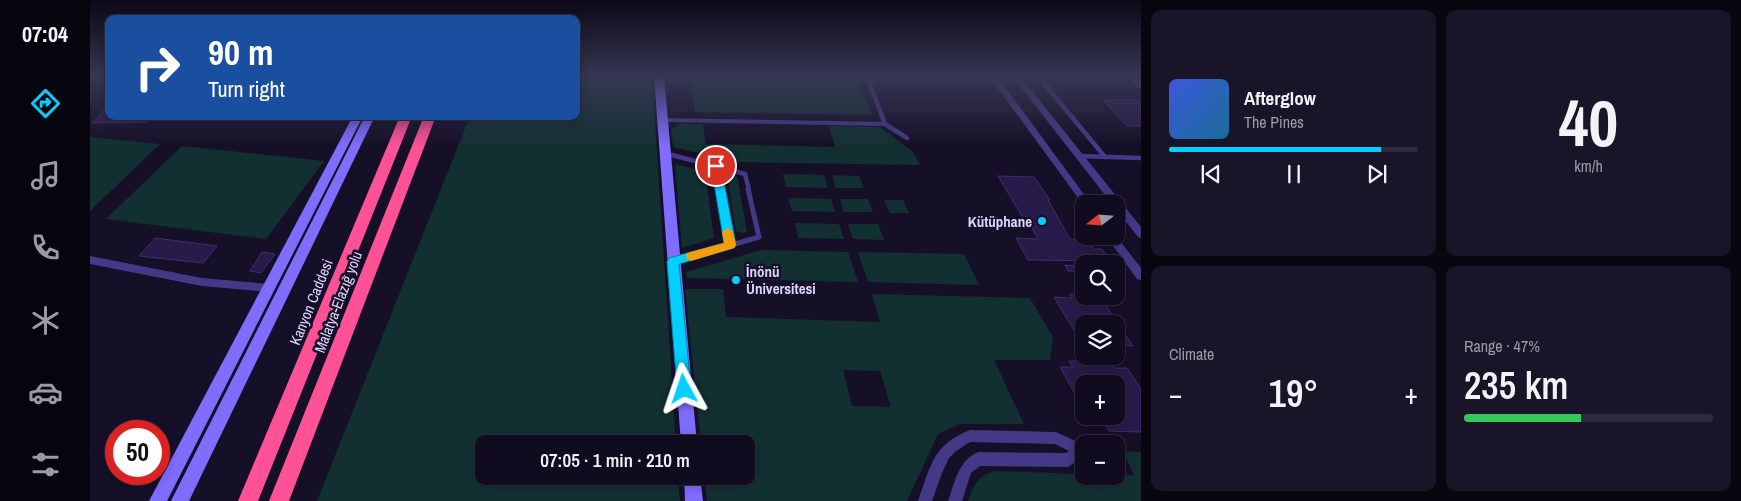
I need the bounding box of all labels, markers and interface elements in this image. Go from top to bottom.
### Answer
text: 07:04 [22,19,68,49]
text: 90 m [208,29,273,76]
icon: right [125,35,190,100]
text: Turn right [208,74,285,104]
text: 40 [1559,79,1618,166]
text: Afterglow [1244,85,1316,111]
icon: directions [28,86,63,121]
text: The Pines [1244,111,1304,133]
pin [695,145,737,187]
icon: arrive [702,152,730,180]
text: km/h [1574,155,1603,177]
icon: music [28,158,63,193]
icon: previous [1197,160,1225,188]
icon: pause [1280,160,1308,188]
icon: next [1363,160,1391,188]
north arrow [1075,195,1125,245]
map controls [1075,195,1125,485]
place label: Kütüphane [968,211,1032,232]
marker: Kütüphane [1036,215,1048,227]
icon: phone [28,230,63,265]
street label: Malatya-Elazığ yolu [309,248,367,356]
button: search [1075,255,1125,305]
street label: Kanyon Caddesi [284,256,338,348]
place label: İnönü Üniversitesi [746,261,816,299]
marker: İnönü Üniversitesi [730,274,742,286]
icon: climate [28,303,63,338]
button: layers [1075,315,1125,365]
text: Range · 47% [1464,335,1540,357]
text: Climate [1169,343,1214,365]
text: 235 km [1464,360,1568,411]
position arrow [657,362,709,414]
text: 19° [1269,368,1318,419]
icon: car [28,375,63,410]
button: + [1075,375,1125,425]
text: − [1169,375,1182,413]
text: + [1405,375,1418,413]
speed limit sign: 50 [105,420,170,485]
button: − [1075,435,1125,485]
icon: filters [28,447,63,482]
text: 07:05 · 1 min · 210 m [540,447,690,473]

